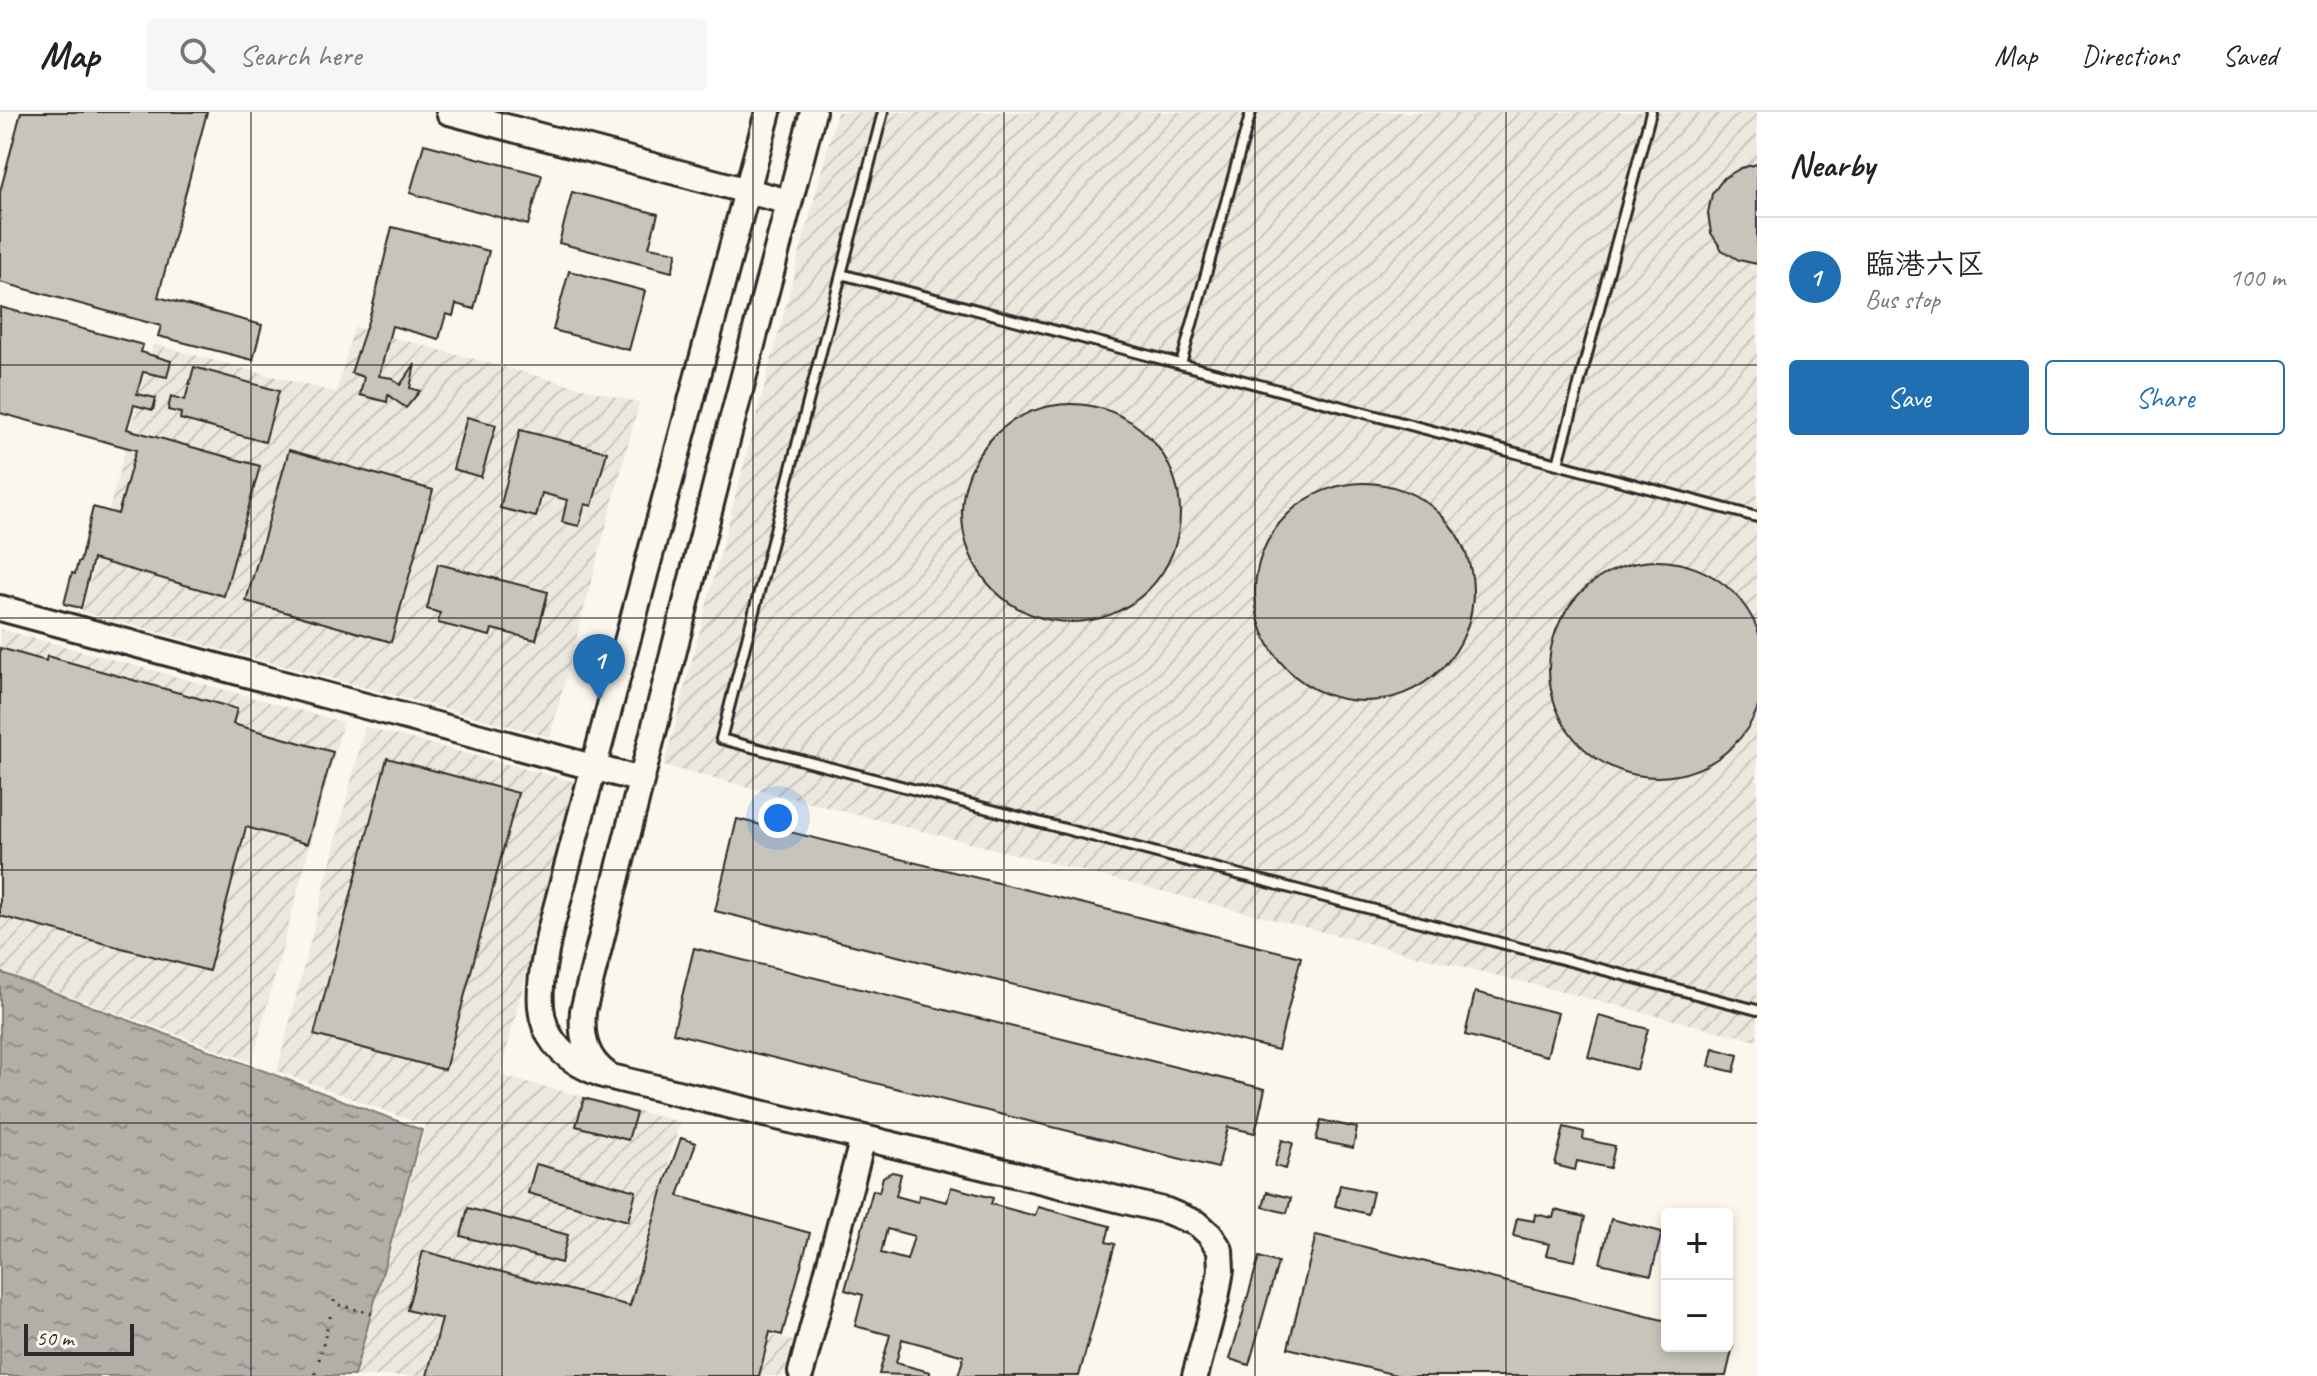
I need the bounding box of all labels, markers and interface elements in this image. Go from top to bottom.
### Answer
search box [147,19,707,91]
text: Map [40,32,99,79]
icon: search [175,33,219,77]
text: Search here [239,36,361,74]
text: Map [1994,38,2037,73]
text: Directions [2081,38,2179,73]
text: Saved [2223,38,2277,73]
text: Nearby [1789,143,1875,186]
text: 臨港六区 [1865,245,1985,283]
text: 1 [1809,261,1821,294]
text: 100 m [2229,261,2285,294]
text: Bus stop [1865,283,1940,316]
button: Save [1789,360,2029,435]
button: Share [2045,360,2285,435]
pin: 1 [573,634,625,700]
your location [758,798,798,838]
map controls [1661,1208,1733,1352]
button: + [1661,1208,1733,1280]
button: − [1661,1280,1733,1352]
scale bar [24,1320,134,1356]
text: 50 m [36,1324,73,1352]

